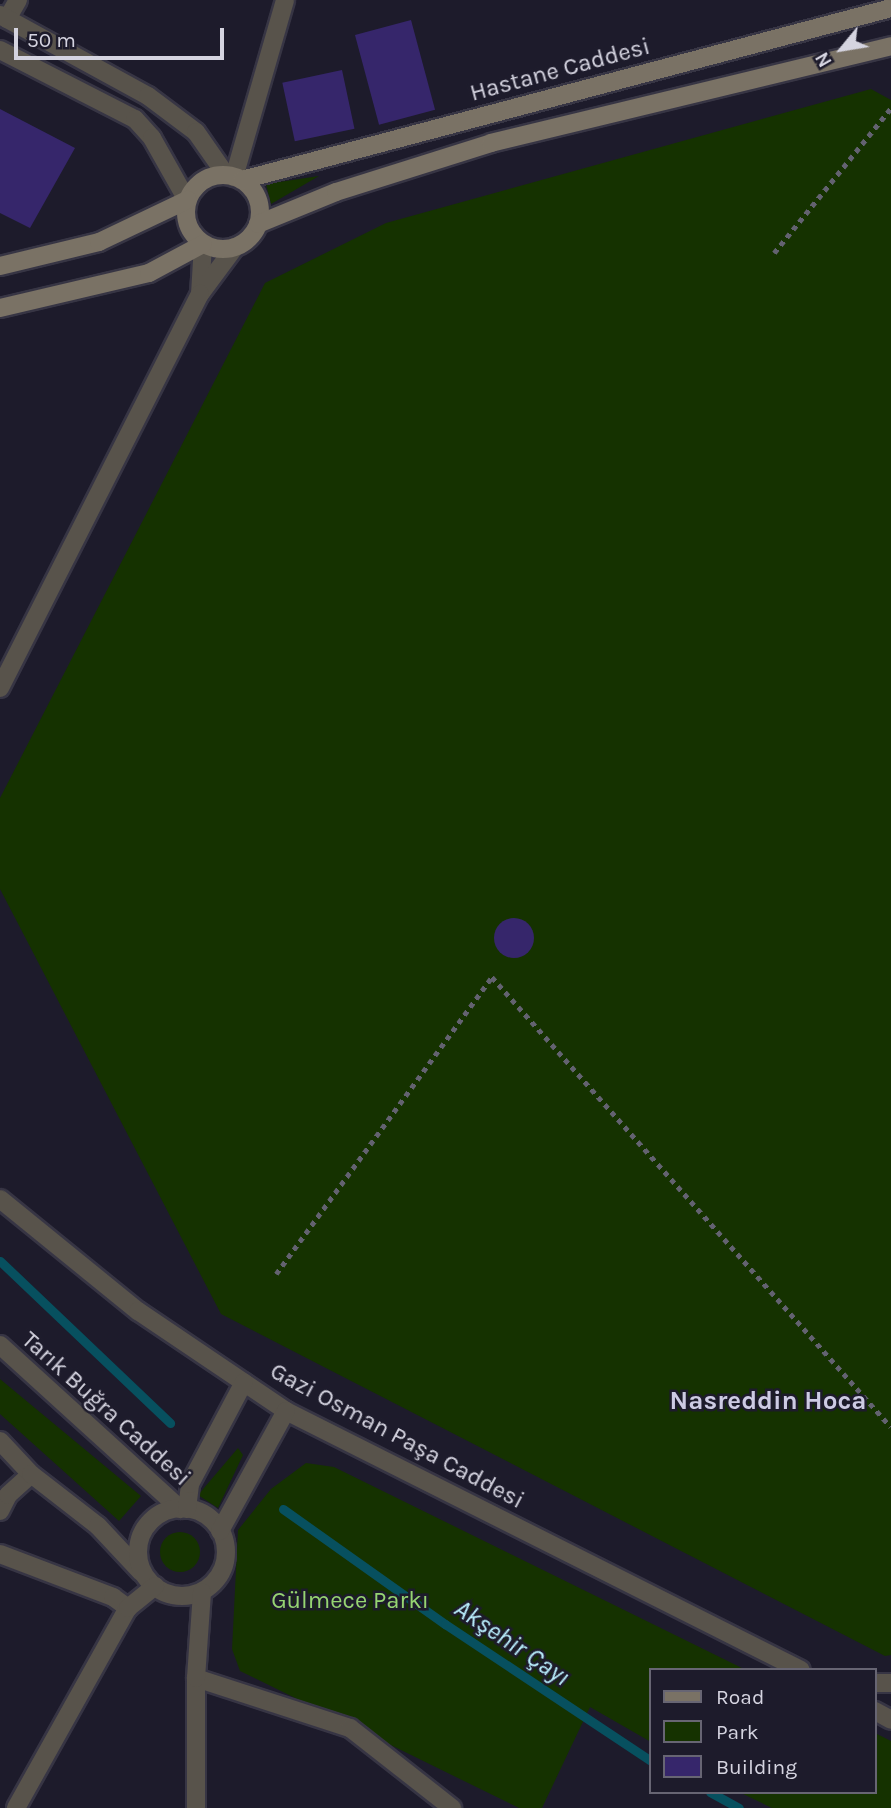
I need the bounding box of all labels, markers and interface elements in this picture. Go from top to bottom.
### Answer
scale bar [18,14,228,58]
north arrow [807,14,877,84]
text: 50 m [27,28,76,52]
street label: Hastane Caddesi [467,32,653,108]
text: N [811,48,837,71]
street label: Tarık Buğra Caddesi [16,1326,196,1492]
street label: Gazi Osman Paşa Caddesi [265,1357,529,1515]
district label: Nasreddin Hoca [670,1385,866,1417]
park label: Gülmece Parkı [271,1587,429,1615]
water label: Akşehir Çayı [448,1593,576,1693]
legend [650,1668,877,1794]
text: Road [716,1685,764,1709]
text: Park [716,1720,759,1744]
text: Building [716,1755,797,1779]

